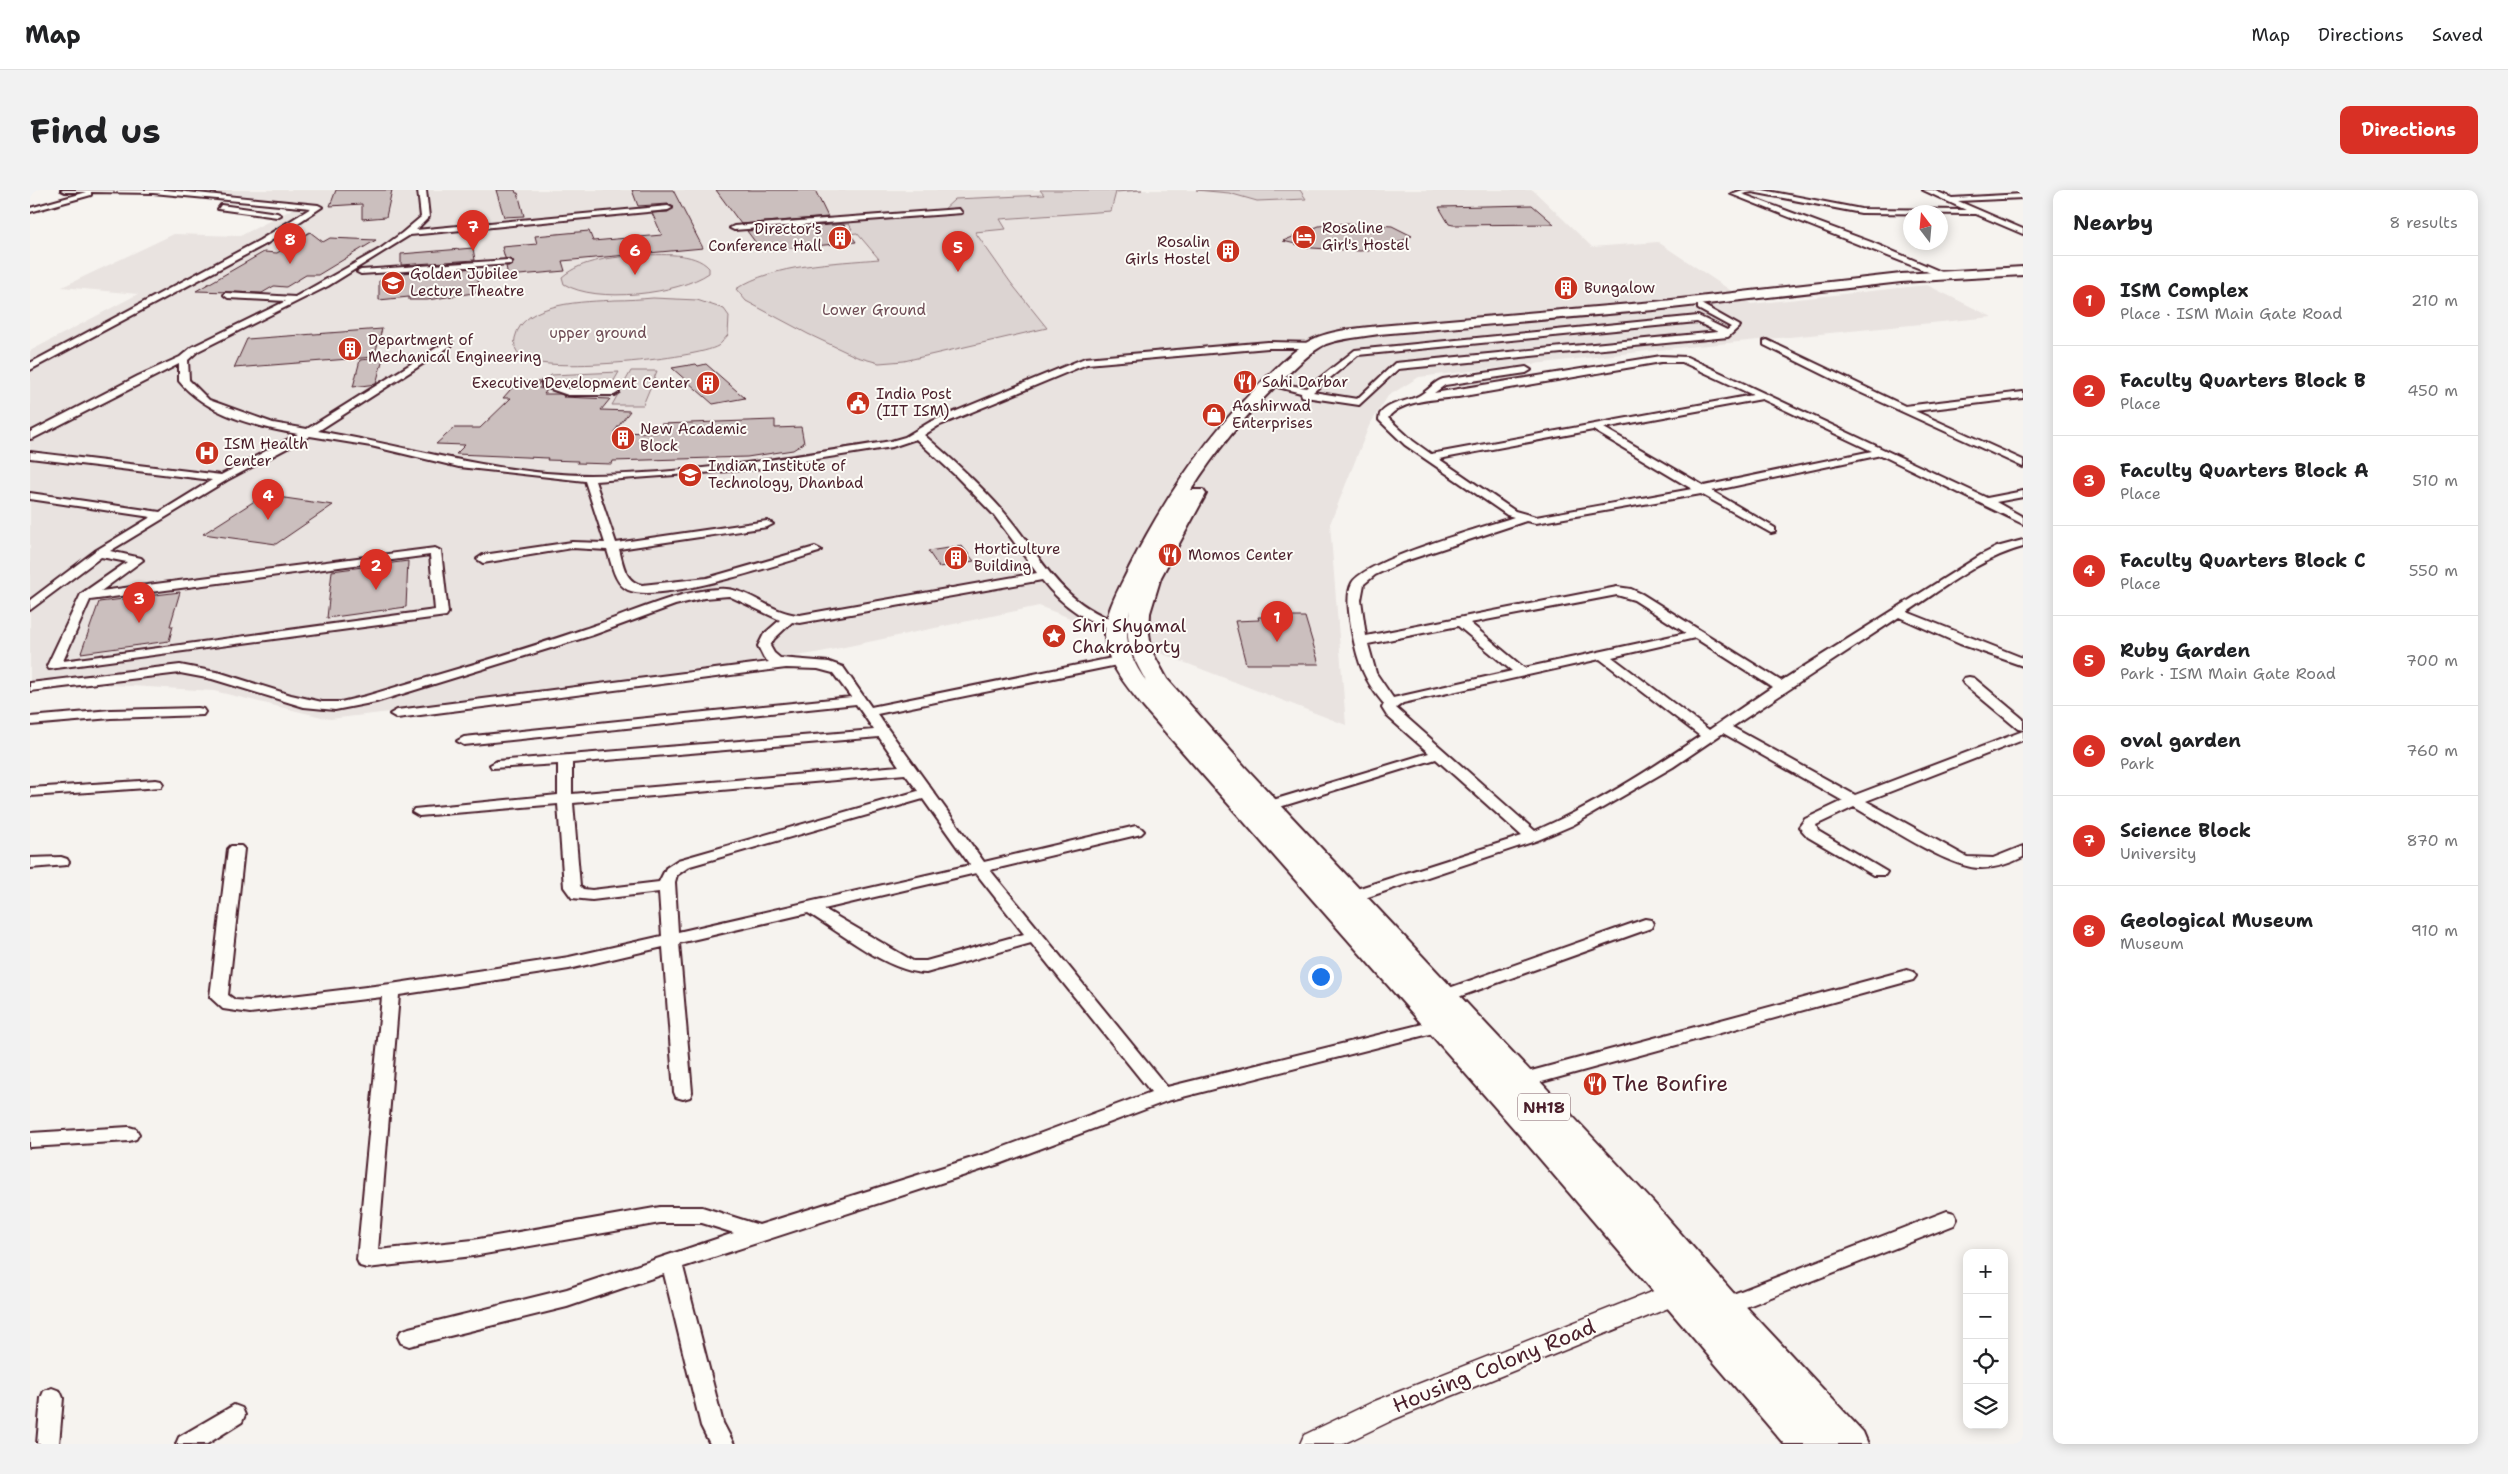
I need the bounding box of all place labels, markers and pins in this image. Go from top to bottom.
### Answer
pin: 7 [457,210,489,251]
place label: Rosaline Girl's Hostel [1322,218,1410,255]
place label: Director's Conference Hall [708,219,822,256]
pin: 8 [274,223,306,264]
hotel icon: Rosaline Girl's Hostel [1291,224,1317,250]
building icon: Director's Conference Hall [827,225,853,251]
pin: 5 [942,231,974,272]
place label: Rosalin Girls Hostel [1125,232,1210,269]
pin: 6 [619,234,651,275]
building icon: Rosalin Girls Hostel [1215,238,1241,264]
place label: Golden Jubilee Lecture Theatre [410,264,524,301]
school or university icon: Golden Jubilee Lecture Theatre [380,270,406,296]
building icon: Bungalow [1553,275,1579,301]
place label: Bungalow [1584,278,1655,298]
place label: Department of Mechanical Engineering [368,330,541,367]
building icon: Department of Mechanical Engineering [337,336,363,362]
restaurant icon: Sahi Darbar [1232,369,1258,395]
building icon: Executive Development Center [695,370,721,396]
place label: Sahi Darbar [1262,372,1348,392]
place label: Executive Development Center [472,373,690,393]
place label: India Post (IIT ISM) [876,384,952,421]
public building icon: India Post (IIT ISM) [845,390,871,416]
place label: Aashirwad Enterprises [1232,396,1313,433]
shop icon: Aashirwad Enterprises [1201,402,1227,428]
place label: New Academic Block [640,419,747,456]
building icon: New Academic Block [610,425,636,451]
place label: ISM Health Center [224,434,308,471]
hospital icon: ISM Health Center [194,440,220,466]
place label: Indian Institute of Technology, Dhanbad [708,456,864,493]
school or university icon: Indian Institute of Technology, Dhanbad [677,462,703,488]
pin: 4 [252,479,284,520]
place label: Horticulture Building [974,539,1060,576]
restaurant icon: Momos Center [1157,542,1183,568]
building icon: Horticulture Building [943,545,969,571]
place label: Momos Center [1188,545,1293,565]
pin: 2 [360,549,392,590]
pin: 3 [123,582,155,623]
pin: 1 [1261,601,1293,642]
place label: Shri Shyamal Chakraborty [1072,614,1187,659]
place icon: Shri Shyamal Chakraborty [1041,623,1067,649]
place label: The Bonfire [1612,1070,1728,1098]
restaurant icon: The Bonfire [1582,1071,1608,1097]

